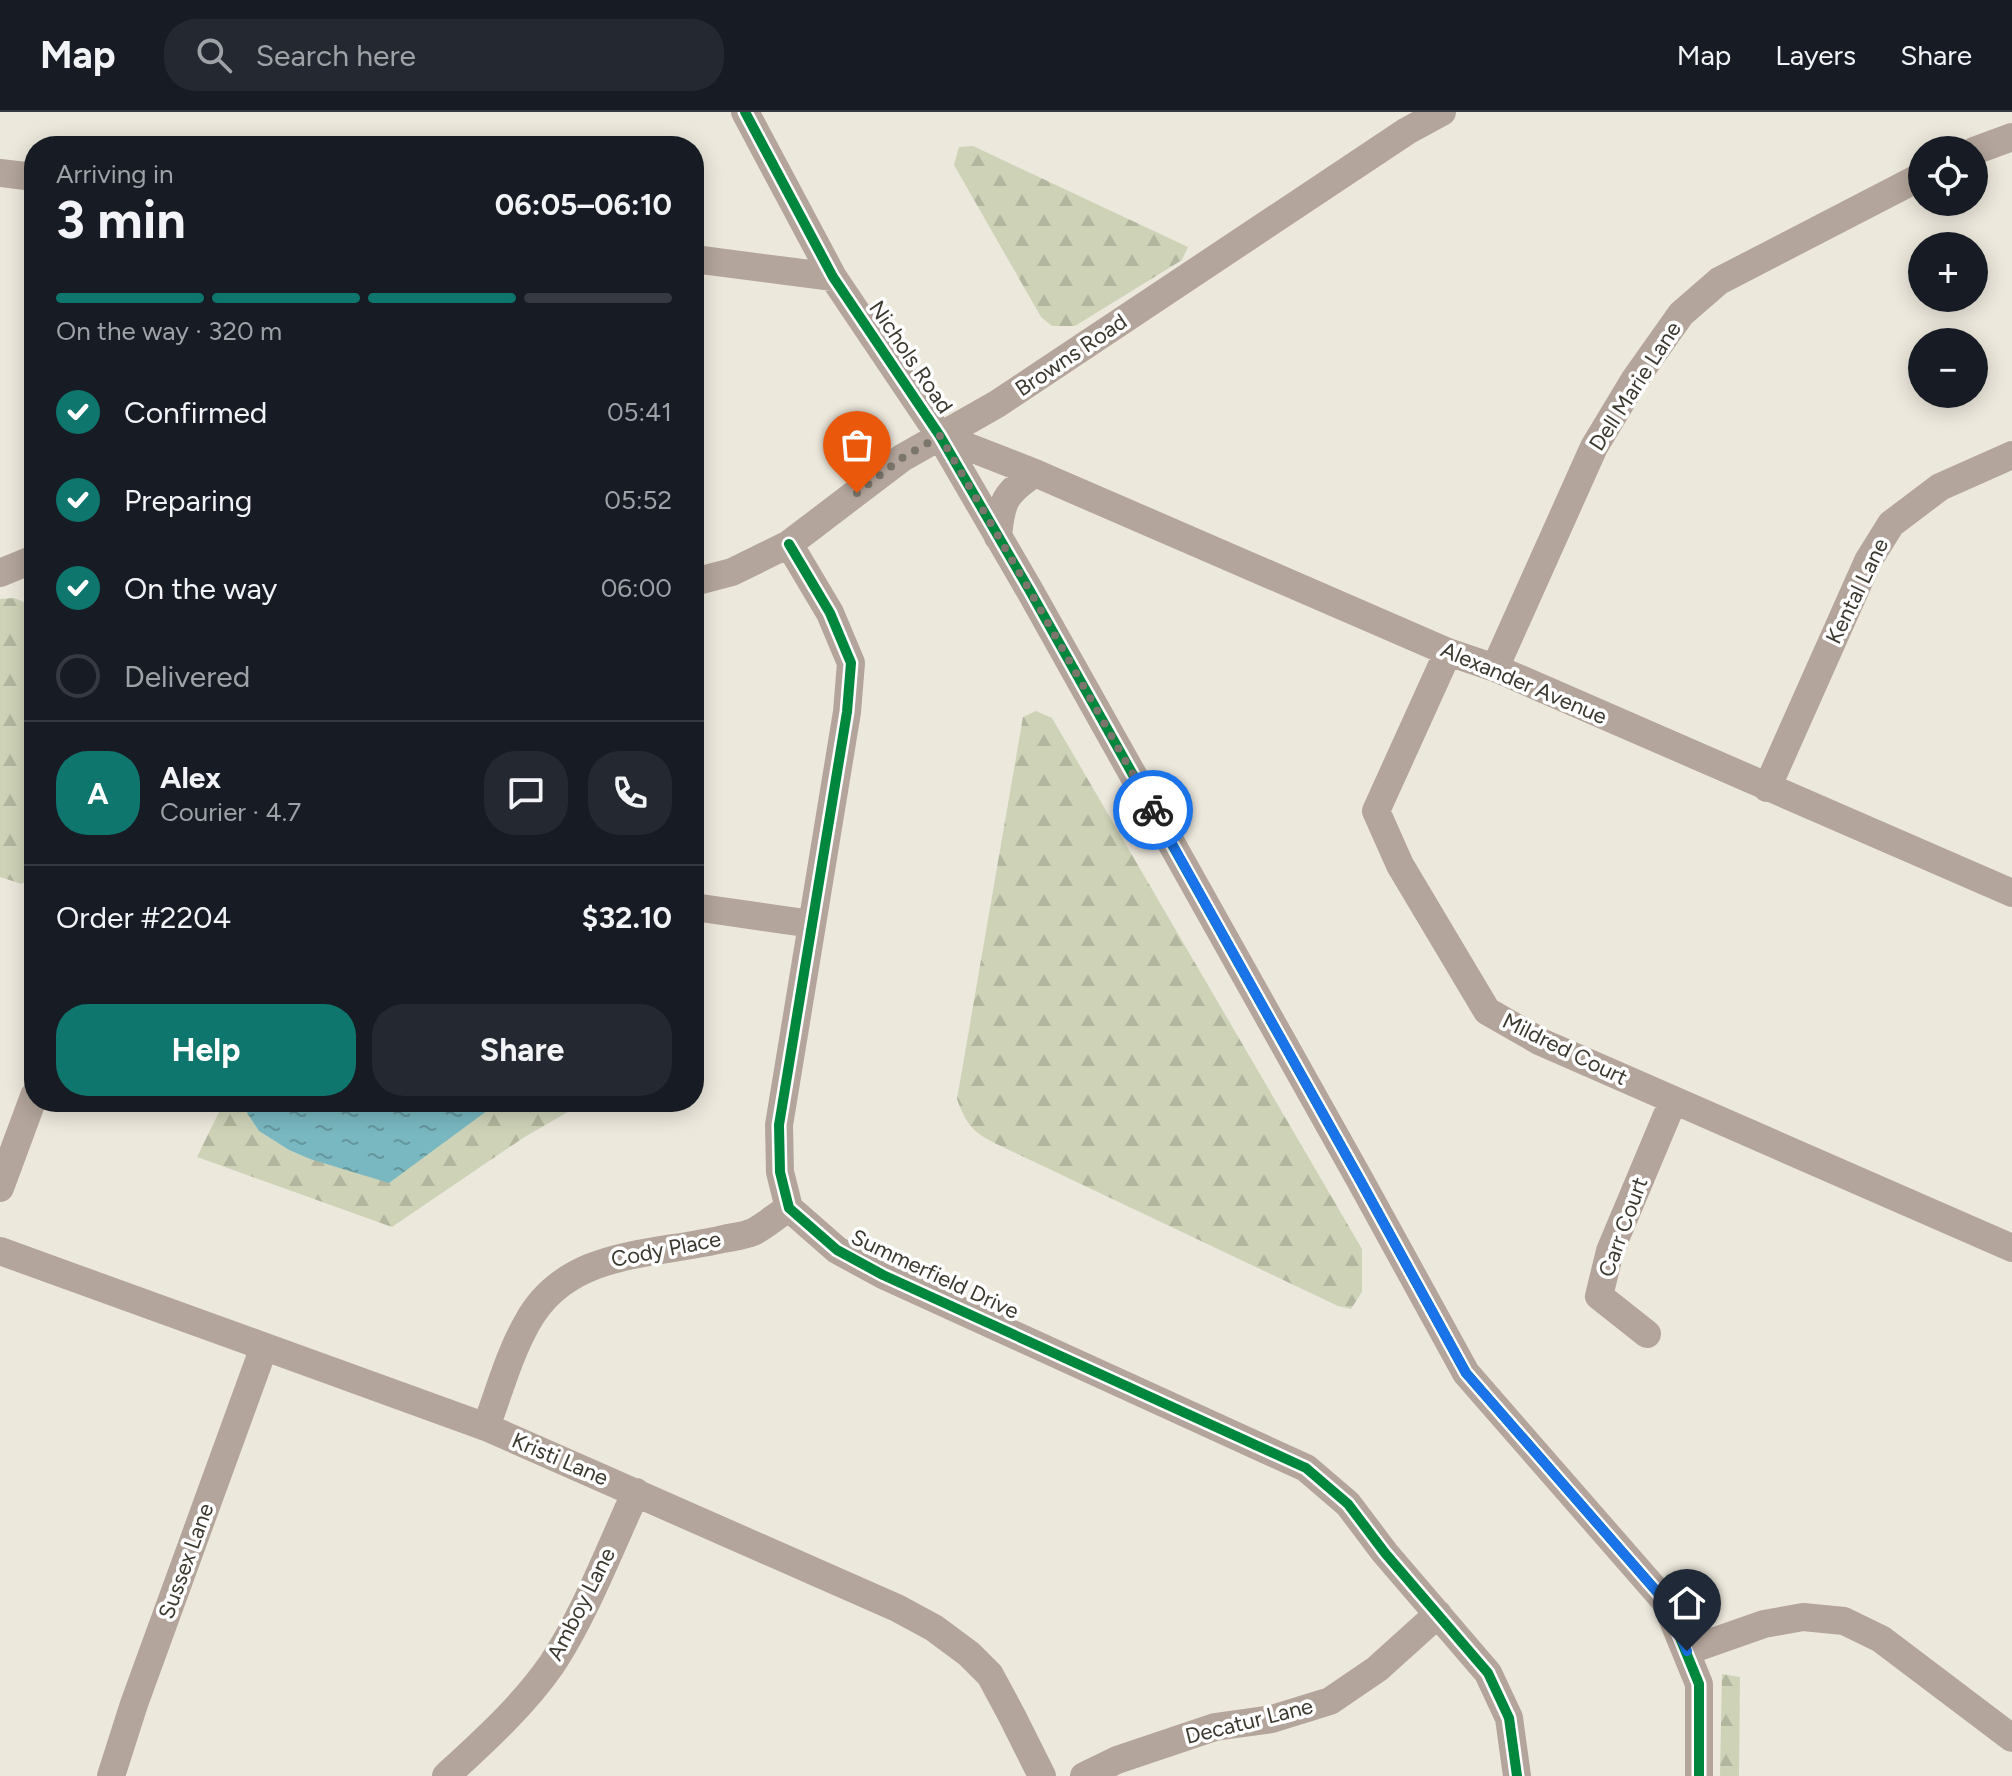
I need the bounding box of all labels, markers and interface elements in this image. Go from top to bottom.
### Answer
search box [164,19,724,91]
text: Map [40,32,116,78]
icon: search [192,33,236,77]
text: Search here [256,37,416,74]
text: Map [1677,38,1731,72]
text: Layers [1775,38,1856,72]
text: Share [1900,38,1972,72]
map controls [1908,136,1988,408]
button: locate [1908,136,1988,216]
text: Arriving in [56,158,174,190]
text: 06:05–06:10 [495,186,672,223]
text: 3 min [56,189,186,251]
button: + [1908,232,1988,312]
street label: Nichols Road [863,295,959,419]
street label: Browns Road [1010,308,1132,402]
text: On the way · 320 m [56,315,282,347]
street label: Dell Marie Lane [1583,316,1687,456]
button: − [1908,328,1988,408]
icon: check [56,390,100,434]
text: Confirmed [124,394,267,431]
text: 05:41 [607,396,672,428]
pin [823,411,891,493]
icon: bag [835,423,879,467]
icon: check [56,478,100,522]
text: Preparing [124,482,252,519]
text: 05:52 [604,484,672,516]
street label: Kental Lane [1820,534,1894,648]
icon: check [56,566,100,610]
text: On the way [124,570,277,607]
text: 06:00 [601,572,672,604]
street label: Alexander Avenue [1437,636,1611,730]
text: Delivered [124,658,250,695]
button: chat [484,751,568,835]
button: phone [588,751,672,835]
text: Alex [160,759,221,796]
courier [1113,770,1193,850]
text: A [87,775,109,812]
icon: bike [1131,788,1175,832]
text: Courier · 4.7 [160,796,301,828]
text: Order #2204 [56,899,231,936]
text: $32.10 [582,899,672,936]
button: Help [56,1004,356,1096]
button: Share [372,1004,672,1096]
street label: Mildred Court [1498,1007,1632,1091]
street label: Carr Court [1593,1173,1653,1281]
street label: Summerfield Drive [847,1223,1023,1325]
street label: Cody Place [609,1225,723,1273]
street label: Kristi Lane [508,1427,612,1491]
street label: Sussex Lane [153,1500,219,1622]
street label: Amboy Lane [541,1543,621,1665]
pin [1653,1569,1721,1651]
icon: home [1665,1581,1709,1625]
street label: Decatur Lane [1182,1692,1316,1750]

